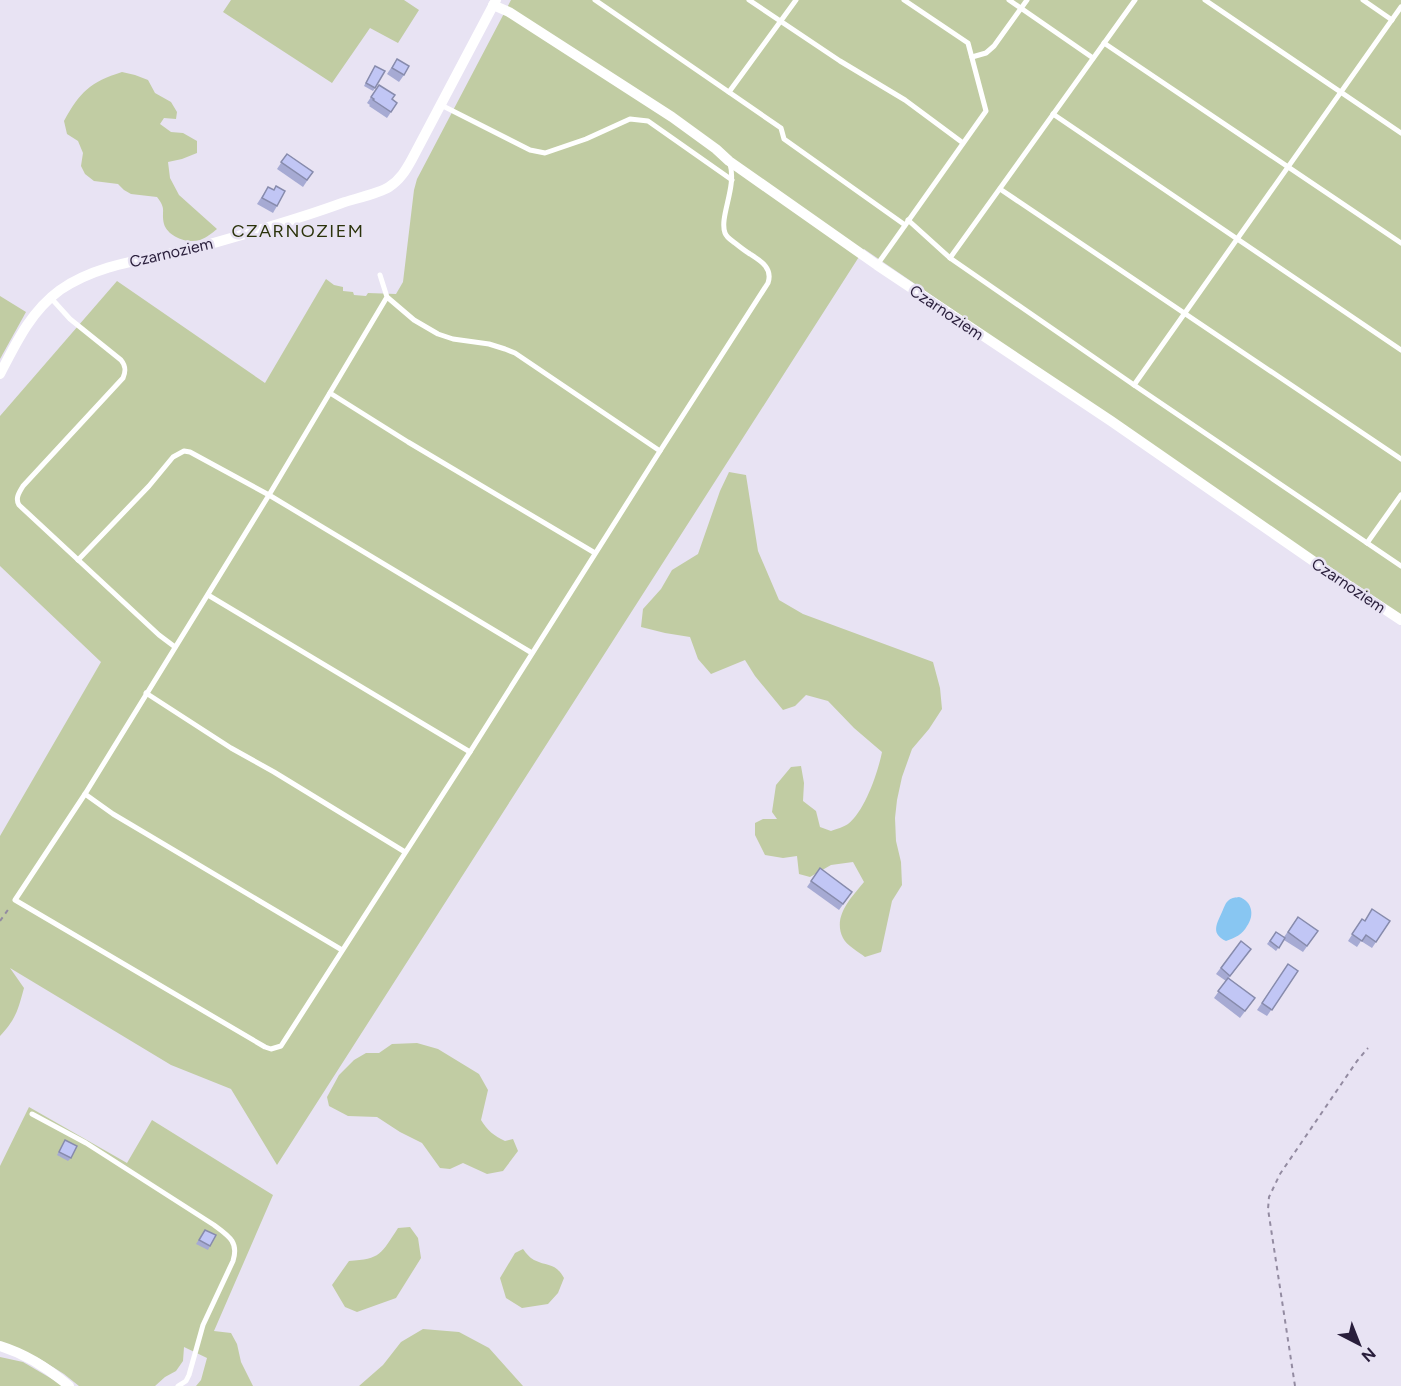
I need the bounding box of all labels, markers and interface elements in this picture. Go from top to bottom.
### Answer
district label: CZARNOZIEM [231,220,365,242]
street label: Czarnoziem [128,234,215,271]
street label: Czarnoziem [906,281,987,344]
street label: Czarnoziem [1308,554,1389,617]
north arrow [1329,1314,1389,1374]
text: N [1358,1344,1380,1366]

